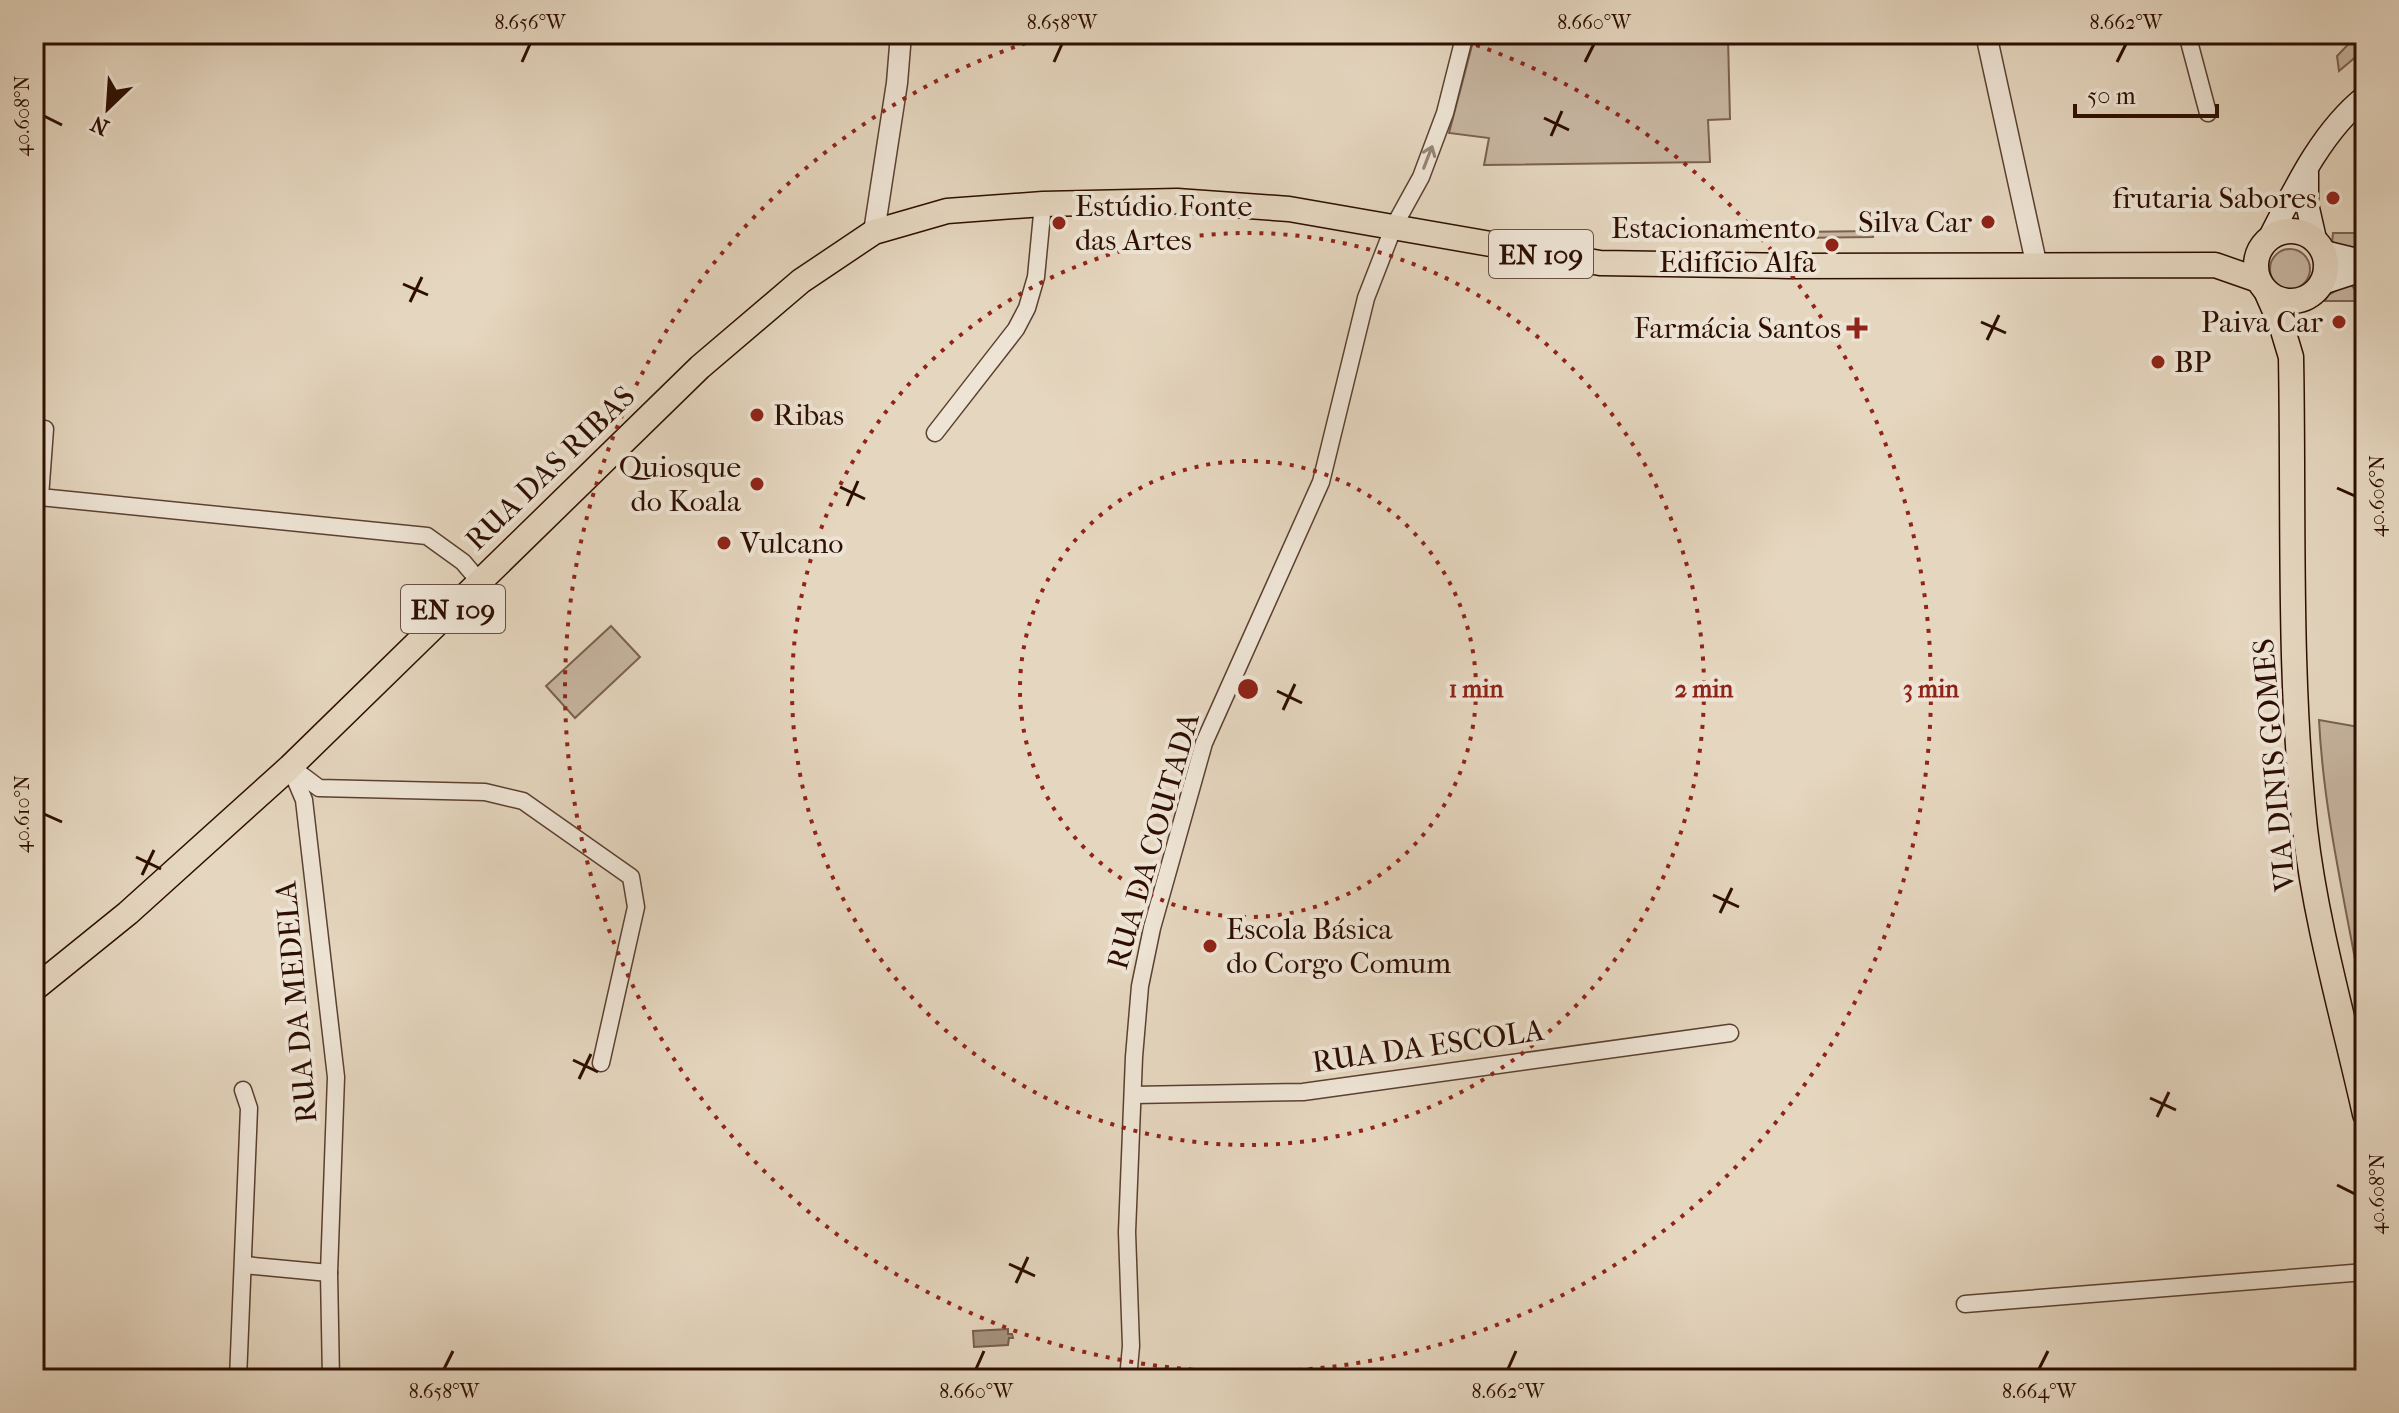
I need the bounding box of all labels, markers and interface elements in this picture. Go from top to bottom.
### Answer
text: 8.656°W [494,11,567,34]
text: 8.658°W [1027,11,1099,34]
text: 8.660°W [1557,11,1632,34]
text: 8.662°W [2090,11,2164,34]
north arrow [68,68,148,148]
scale bar [2075,68,2217,118]
text: 40.608°N [11,75,34,157]
text: 50 m [2087,82,2136,110]
text: N [87,110,113,141]
one-way arrow [1422,145,1436,170]
place label: frutaria Sabores [2112,181,2317,216]
place label: Estúdio Fonte das Artes [1075,189,1252,258]
marker: frutaria Sabores [2324,189,2342,207]
place label: Silva Car [1858,205,1972,240]
place label: Estacionamento Edifício Alfa [1611,211,1817,280]
marker: Silva Car [1979,213,1997,231]
marker: Estúdio Fonte das Artes [1050,214,1068,232]
road number: EN 109 [1489,230,1593,278]
marker: Estacionamento Edifício Alfa [1823,236,1841,254]
place label: Paiva Car [2201,305,2323,340]
place label: Farmácia Santos [1634,311,1841,346]
marker: Paiva Car [2330,313,2348,331]
marker: Farmácia Santos [1848,319,1866,337]
place label: BP [2174,345,2211,380]
marker: BP [2149,353,2167,371]
street label: RUA DAS RIBAS [459,379,642,558]
place label: Ribas [773,398,844,433]
marker: Ribas [748,406,766,424]
place label: Quiosque do Koala [619,450,742,519]
text: 40.606°N [2366,455,2389,537]
marker: Quiosque do Koala [748,475,766,493]
place label: Vulcano [739,526,844,561]
marker: Vulcano [715,534,733,552]
road number: EN 109 [401,585,505,633]
street label: VIA DINIS GOMES [2246,637,2303,894]
centre of rings [1234,675,1262,703]
text: 1 min [1449,675,1504,703]
text: 2 min [1675,675,1734,703]
text: 3 min [1903,675,1960,703]
street label: RUA DA COUTADA [1100,708,1207,973]
text: 40.610°N [11,775,34,853]
street label: RUA DA MEDELA [268,879,325,1124]
place label: Escola Básica do Corgo Comum [1226,912,1451,981]
marker: Escola Básica do Corgo Comum [1201,937,1219,955]
street label: RUA DA ESCOLA [1310,1013,1547,1080]
text: 40.608°N [2366,1153,2389,1235]
text: 8.658°W [409,1380,481,1403]
text: 8.660°W [939,1380,1014,1403]
text: 8.662°W [1472,1380,1546,1403]
text: 8.664°W [2002,1380,2077,1403]

